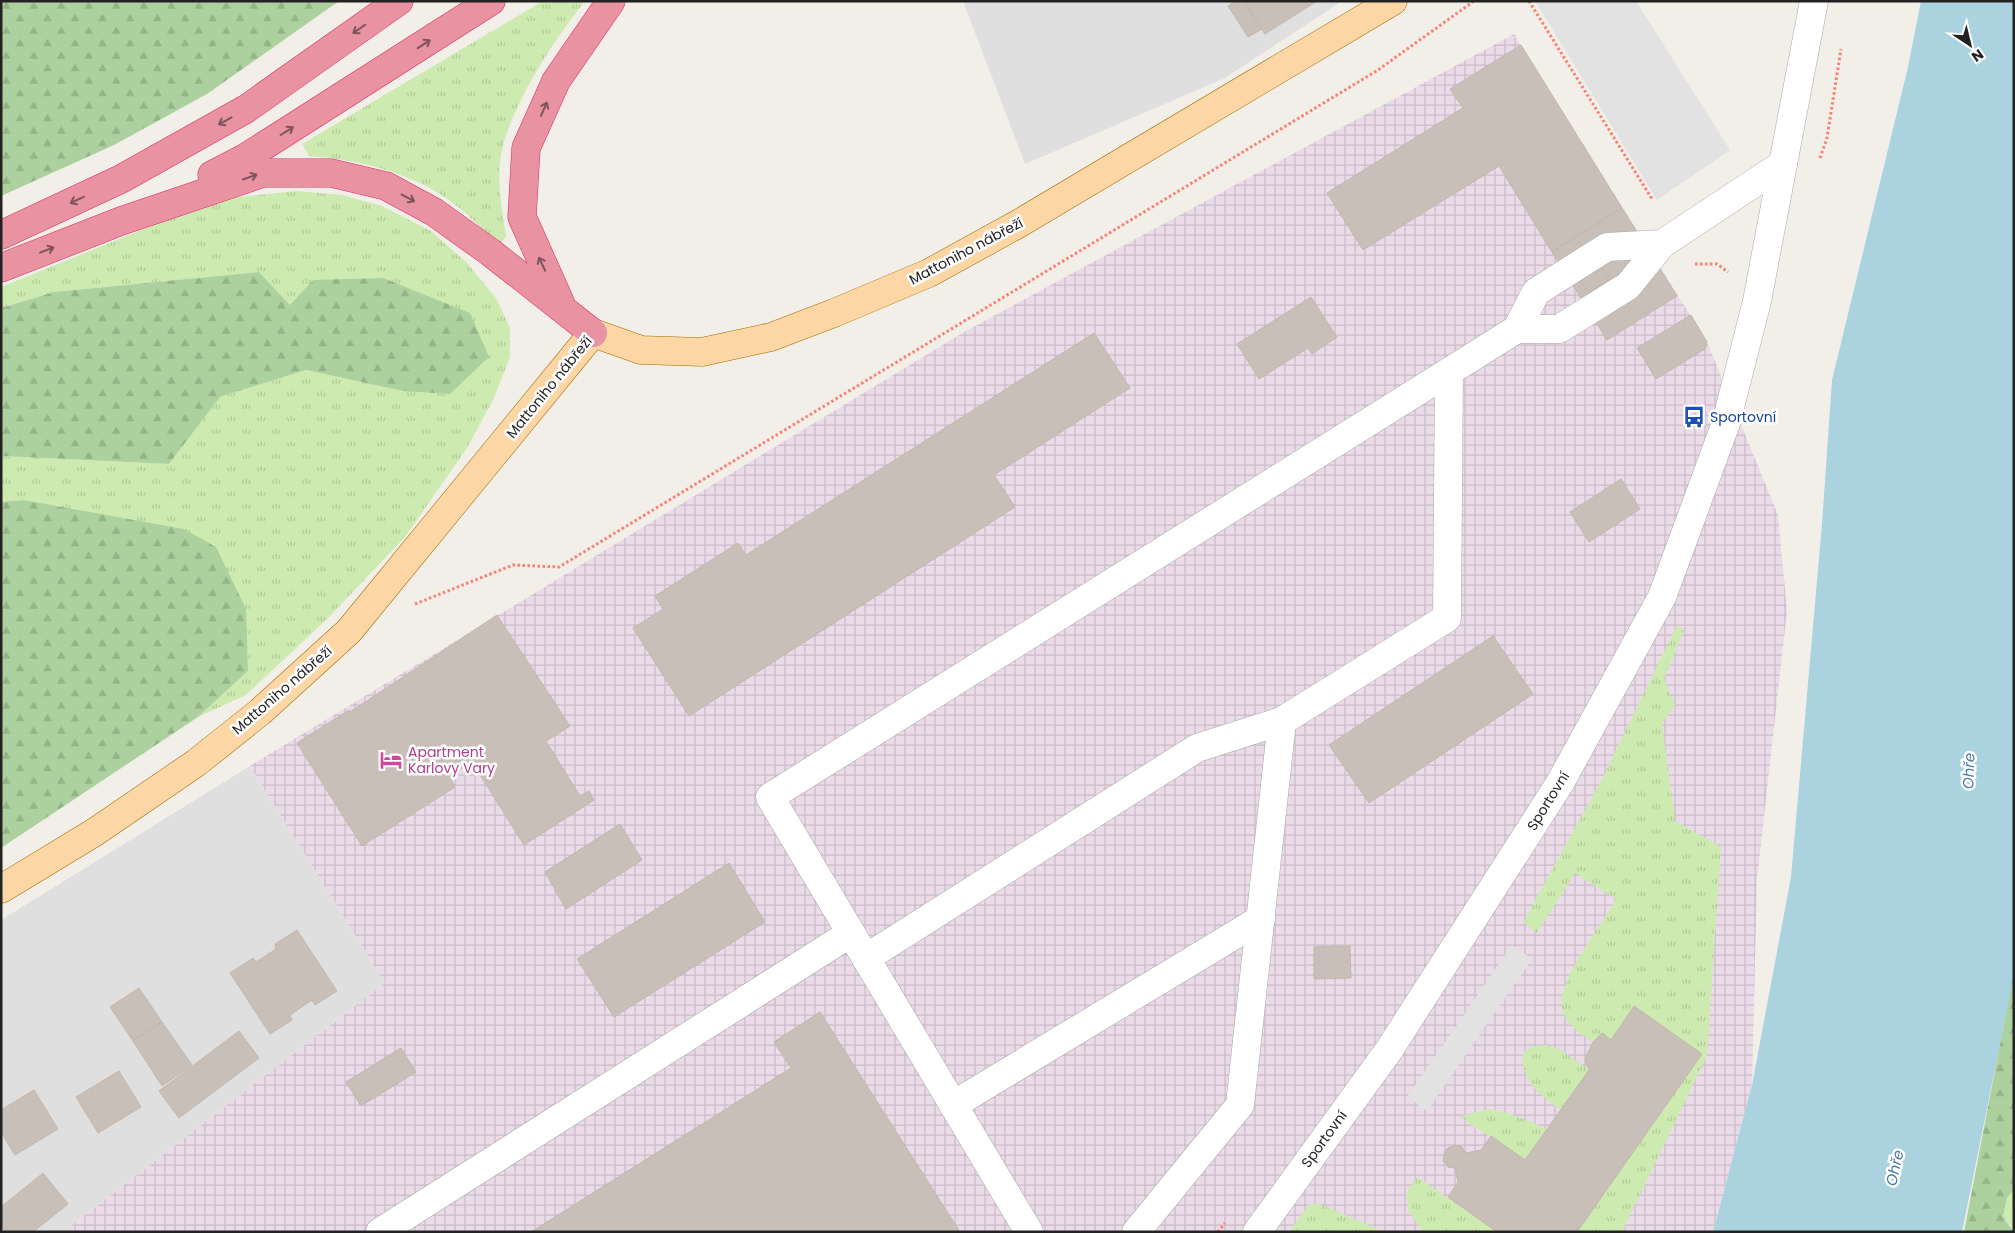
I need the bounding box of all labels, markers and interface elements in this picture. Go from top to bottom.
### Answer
north arrow [1945,20,1995,70]
one-way arrow [352,24,366,34]
one-way arrow [417,39,431,49]
text: N [1967,44,1988,67]
one-way arrow [539,102,549,117]
one-way arrow [218,116,232,126]
one-way arrow [280,126,294,136]
one-way arrow [242,172,257,181]
one-way arrow [400,193,415,203]
one-way arrow [70,195,85,205]
street label: Mattoniho nábřeží [906,212,1027,289]
one-way arrow [38,245,54,254]
one-way arrow [537,257,546,272]
street label: Mattoniho nábřeží [501,331,597,442]
bus stop icon: Sportovní [1681,404,1707,430]
place label: Sportovní [1710,407,1777,427]
street label: Mattoniho nábřeží [228,641,337,739]
place label: Apartment Karlovy Vary [408,742,495,778]
hotel icon: Apartment Karlovy Vary [378,747,404,773]
water label: Ohře [1957,752,1980,789]
street label: Sportovní [1522,767,1574,834]
street label: Sportovní [1296,1106,1352,1172]
water label: Ohře [1880,1148,1909,1188]

